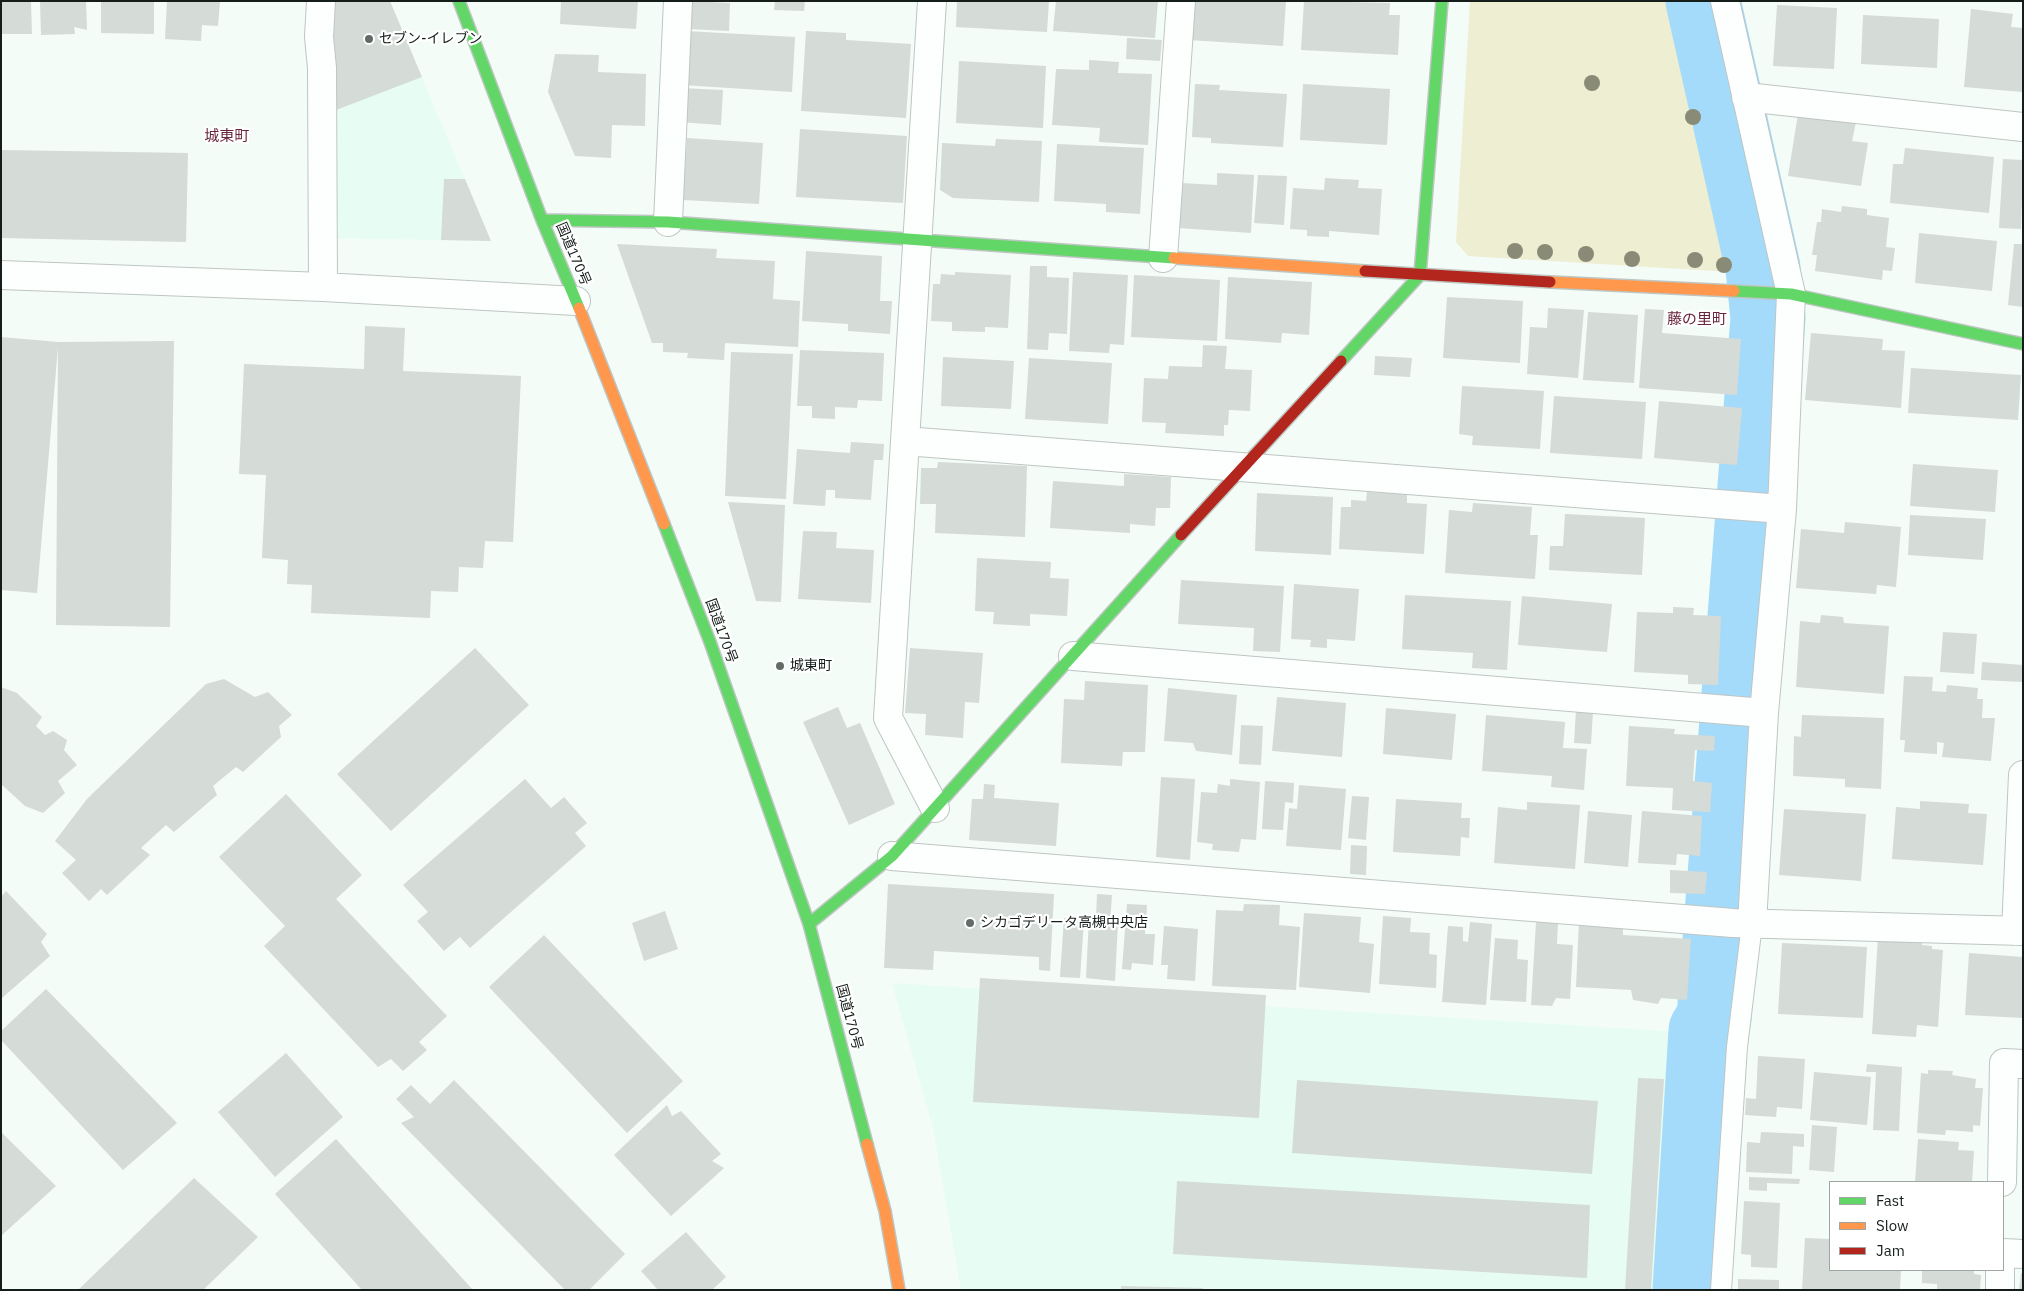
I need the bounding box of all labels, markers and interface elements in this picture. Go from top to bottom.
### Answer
place label: セブン-イレブン [379,31,483,47]
marker: セブン-イレブン [363,33,375,45]
district label: 城東町 [205,128,249,146]
street label: 国道170号 [552,220,594,288]
district label: 藤の里町 [1667,311,1727,329]
street label: 国道170号 [702,597,740,665]
place label: 城東町 [790,658,832,674]
marker: 城東町 [774,660,786,672]
place label: シカゴデリータ高槻中央店 [980,915,1148,931]
marker: シカゴデリータ高槻中央店 [964,917,976,929]
street label: 国道170号 [832,982,866,1052]
legend [1829,1181,2004,1271]
text: Fast [1876,1191,1904,1210]
text: Slow [1876,1216,1909,1235]
text: Jam [1876,1241,1905,1260]

